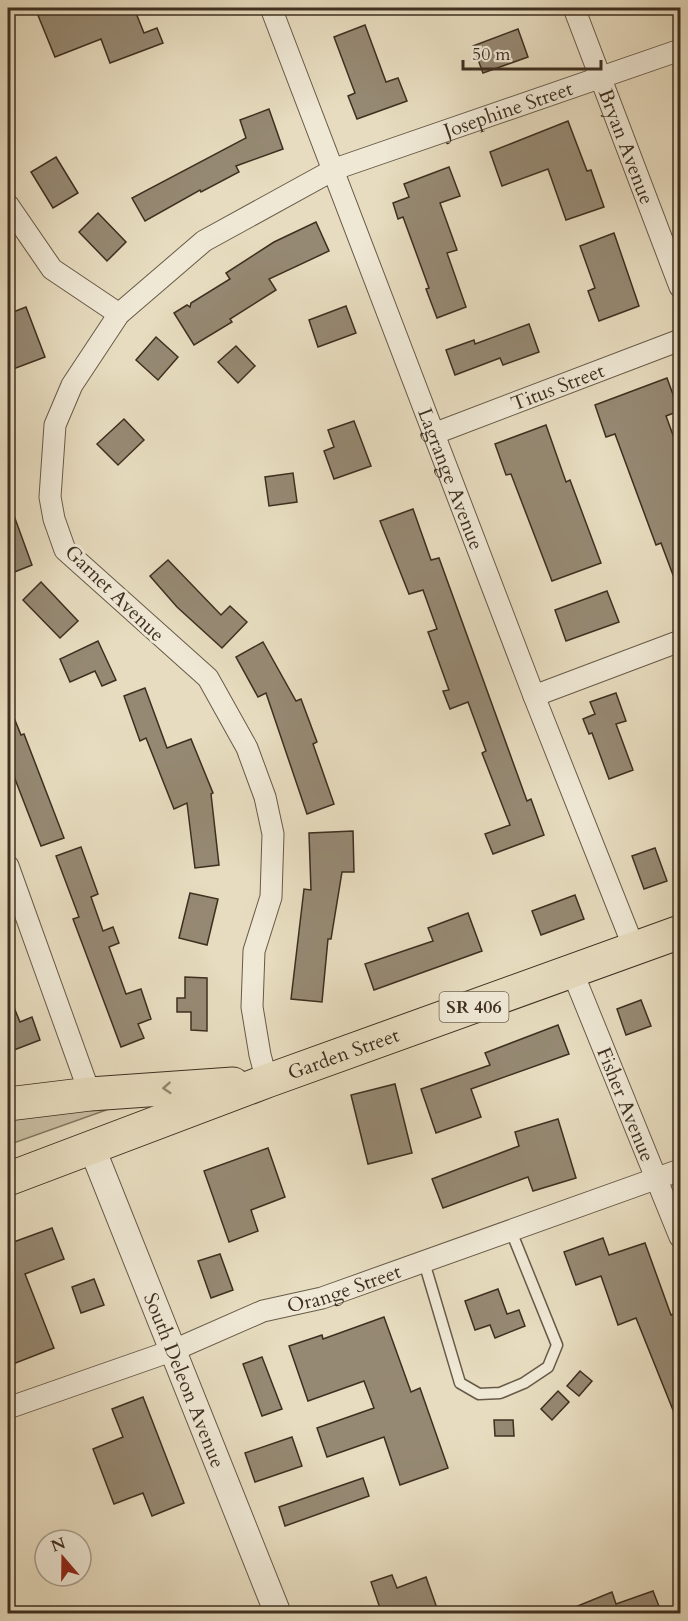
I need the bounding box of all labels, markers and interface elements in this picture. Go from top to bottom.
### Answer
scale bar [463,33,601,71]
text: 50 m [472,42,511,67]
street label: Josephine Street [437,75,577,145]
street label: Bryan Avenue [592,85,660,208]
street label: Titus Street [507,357,609,417]
street label: Lagrange Avenue [411,404,490,554]
street label: Garnet Avenue [59,539,170,648]
road number: SR 406 [440,992,508,1022]
street label: Garden Street [284,1021,403,1086]
street label: Fisher Avenue [590,1043,661,1166]
one-way arrow [163,1081,172,1094]
street label: Orange Street [284,1258,405,1319]
street label: South Deleon Avenue [137,1289,231,1472]
north arrow [33,1528,93,1588]
text: N [48,1532,69,1558]

